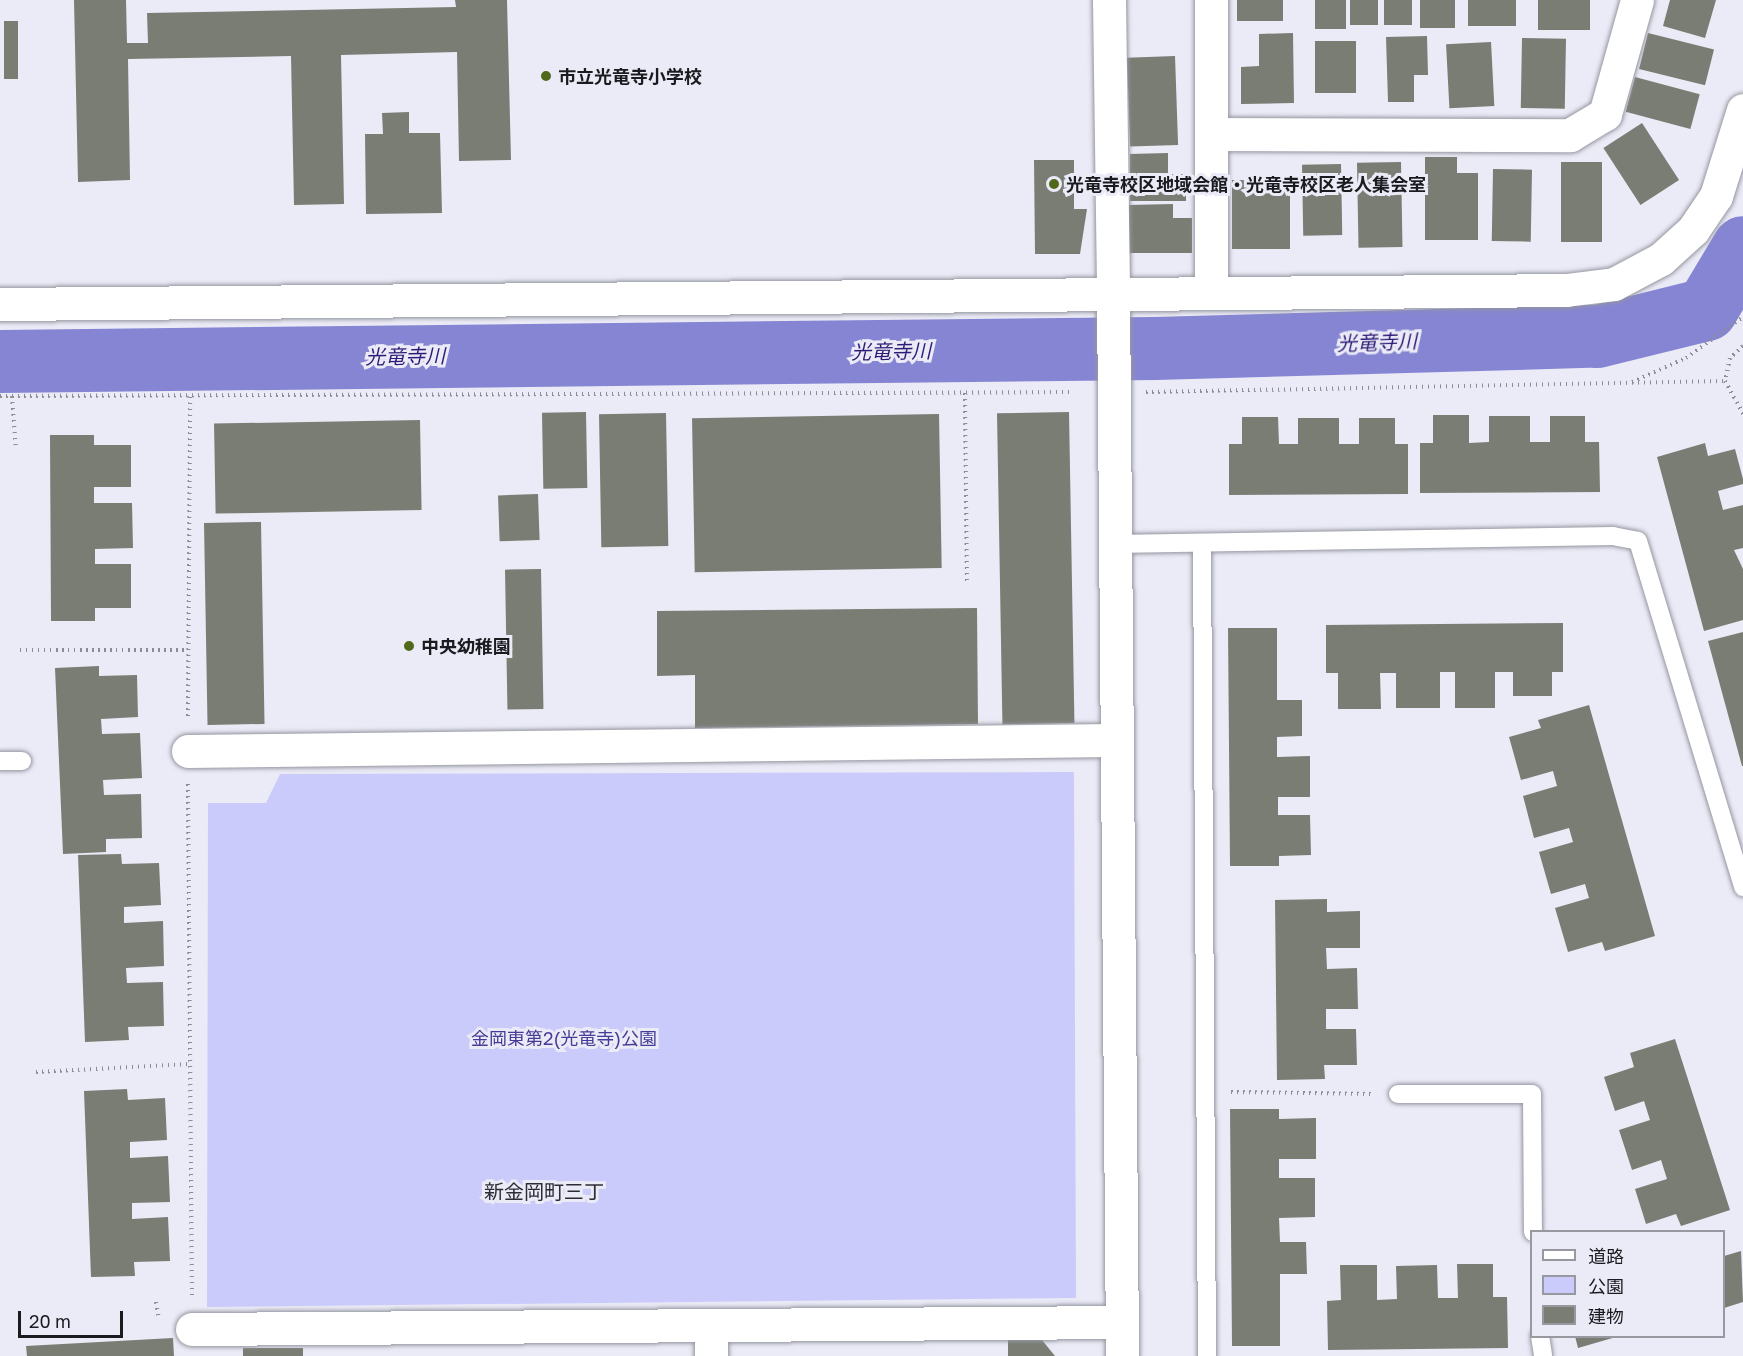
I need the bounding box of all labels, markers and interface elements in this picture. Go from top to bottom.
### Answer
place label: 市立光竜寺小学校 [558,65,702,87]
marker: 市立光竜寺小学校 [539,69,553,83]
place label: 光竜寺校区地域会館・光竜寺校区老人集会室 [1066,173,1426,195]
marker: 光竜寺校区地域会館・光竜寺校区老人集会室 [1047,177,1061,191]
water label: 光竜寺川 [1337,329,1417,355]
water label: 光竜寺川 [851,338,931,364]
water label: 光竜寺川 [365,343,445,369]
place label: 中央幼稚園 [421,635,511,657]
marker: 中央幼稚園 [402,639,416,653]
park label: 金岡東第2(光竜寺)公園 [471,1027,657,1049]
district label: 新金岡町三丁 [484,1179,604,1203]
legend [1530,1230,1725,1338]
text: 道路 [1588,1245,1624,1267]
text: 公園 [1588,1275,1624,1297]
scale bar [21,1299,126,1337]
text: 建物 [1588,1305,1624,1327]
text: 20 m [29,1310,71,1332]

